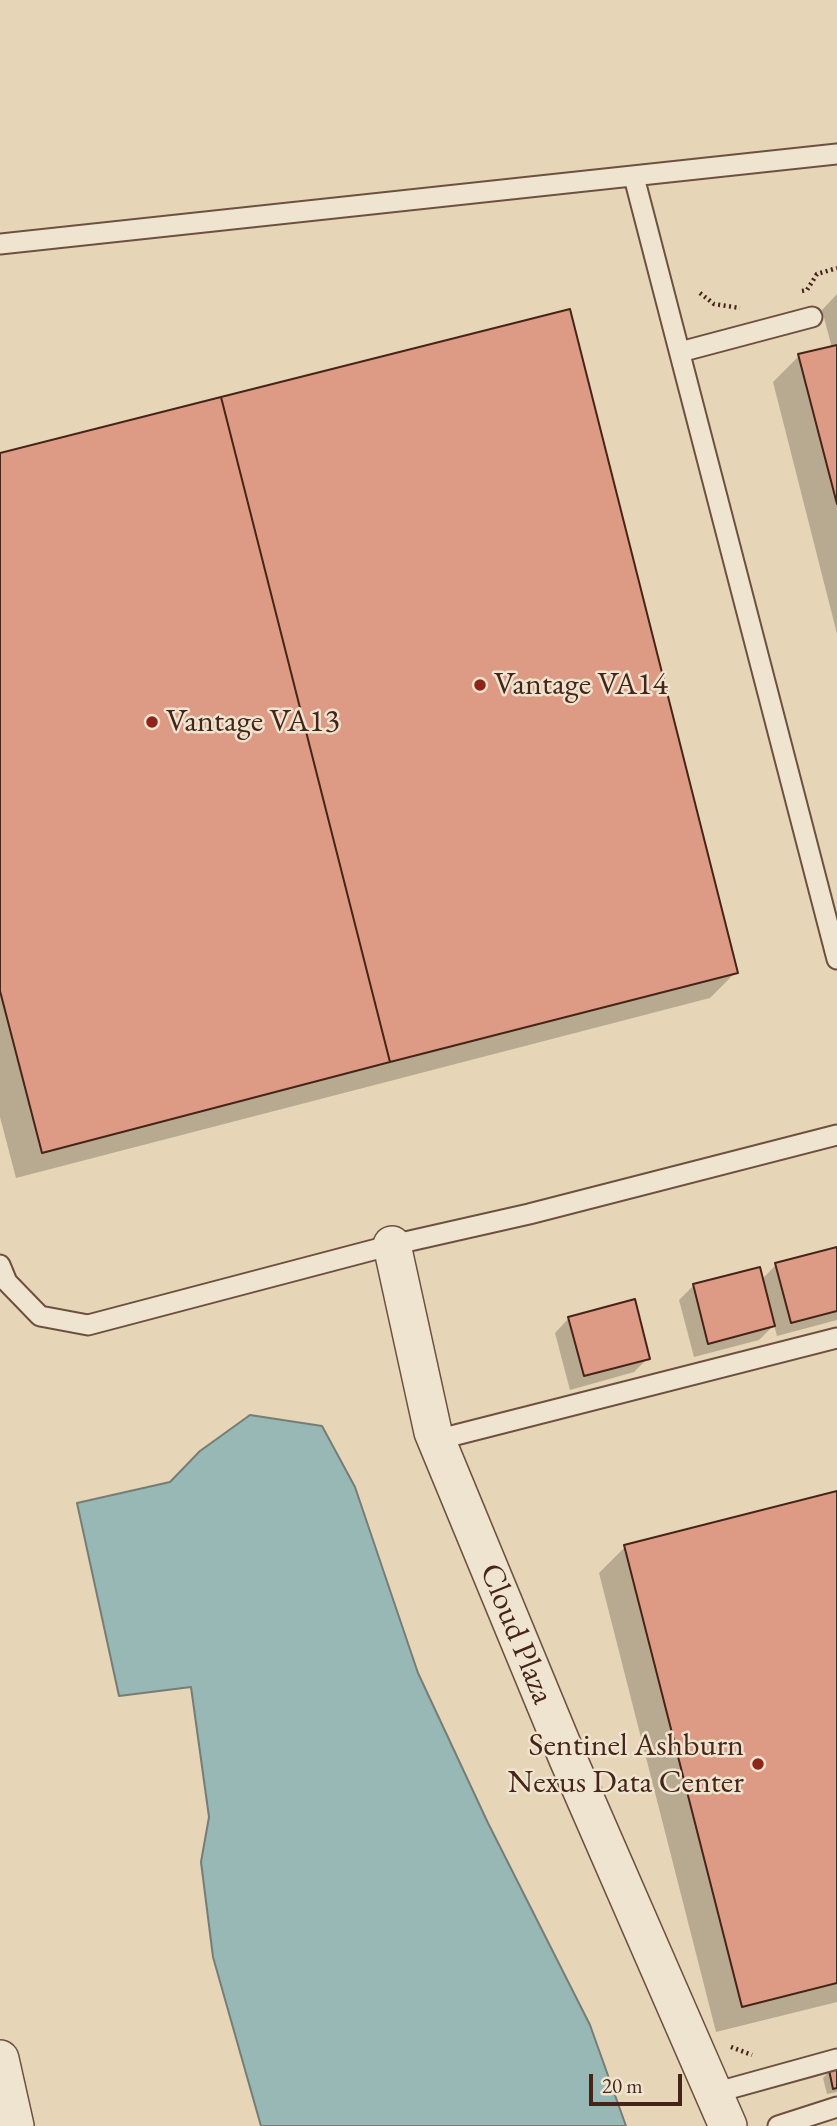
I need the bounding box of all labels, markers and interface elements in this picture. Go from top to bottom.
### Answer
place label: Vantage VA14 [494,666,668,704]
marker: Vantage VA14 [472,677,488,693]
place label: Vantage VA13 [166,703,340,741]
marker: Vantage VA13 [144,714,160,730]
street label: Cloud Plaza [470,1558,562,1710]
place label: Sentinel Ashburn Nexus Data Center [508,1727,744,1802]
marker: Sentinel Ashburn Nexus Data Center [750,1756,766,1772]
scale bar [592,2060,685,2104]
text: 20 m [602,2072,643,2099]

